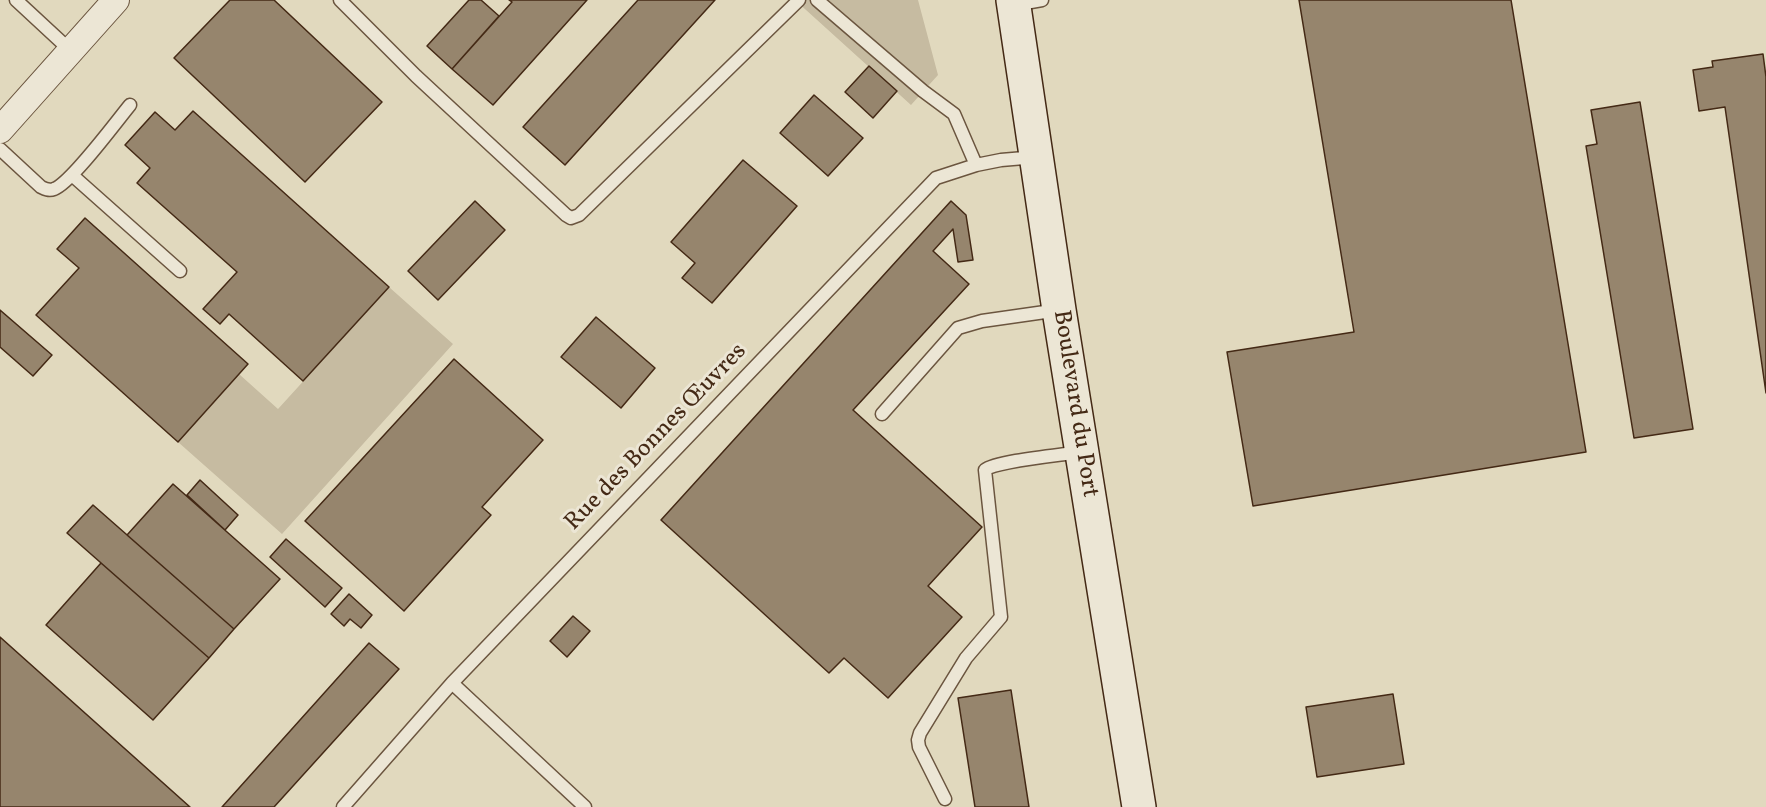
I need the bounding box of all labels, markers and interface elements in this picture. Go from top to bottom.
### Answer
street label: Boulevard du Port [1045,308,1103,500]
street label: Rue des Bonnes Œuvres [560,338,754,538]

